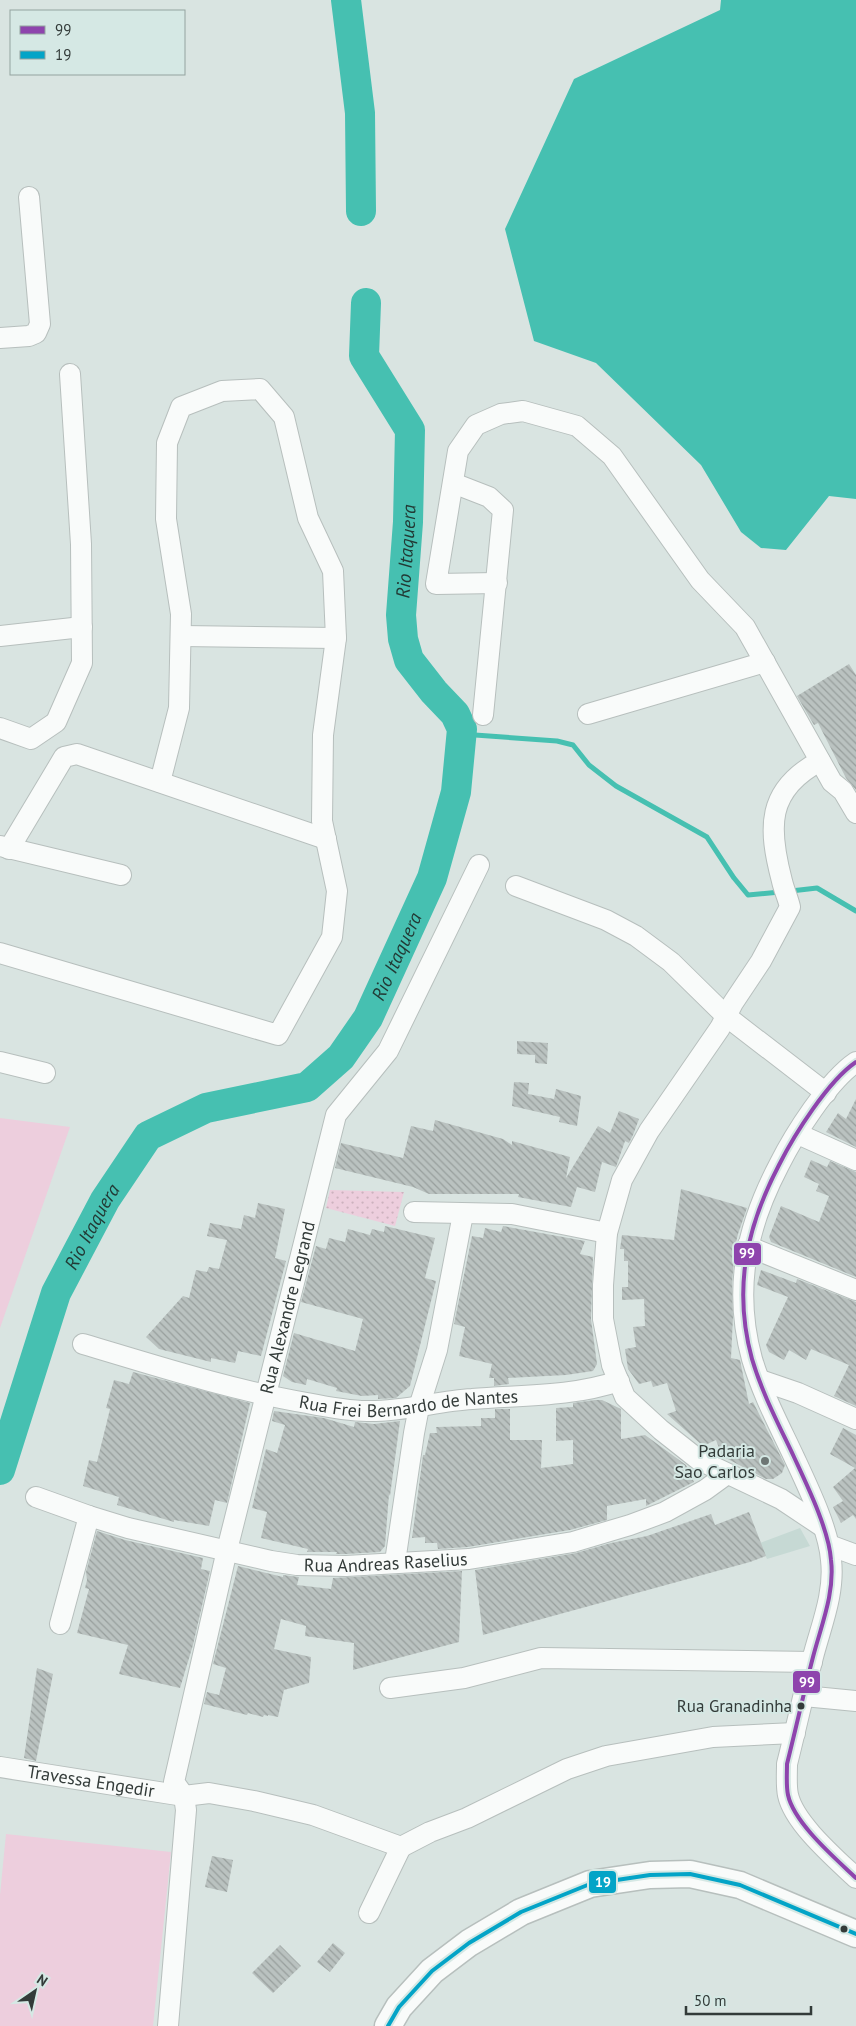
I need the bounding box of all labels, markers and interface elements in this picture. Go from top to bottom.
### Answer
legend [10,10,185,75]
text: 99 [55,20,71,39]
text: 19 [55,45,71,64]
water label: Rio Itaquera [390,503,420,599]
water label: Rio Itaquera [366,908,427,1004]
water label: Rio Itaquera [59,1178,125,1274]
street label: Rua Alexandre Legrand [255,1219,320,1396]
line badge: 99 [733,1242,762,1266]
text: 99 [739,1244,755,1262]
street label: Rua Frei Bernardo de Nantes [297,1384,519,1422]
place label: Padaria Sao Carlos [675,1439,755,1483]
marker: Padaria Sao Carlos [759,1455,771,1467]
street label: Rua Andreas Raselius [304,1547,468,1577]
line badge: 99 [792,1670,821,1694]
text: 99 [799,1673,815,1691]
place label: Rua Granadinha [677,1695,792,1717]
marker: Rua Granadinha [796,1701,806,1711]
street label: Travessa Engedir [26,1759,156,1802]
line badge: 19 [588,1870,617,1894]
text: 19 [595,1873,611,1891]
unlabelled marker [839,1924,849,1934]
north arrow [10,1966,60,2016]
text: N [33,1970,51,1990]
scale bar [686,1984,811,2016]
text: 50 m [694,1991,727,2010]

